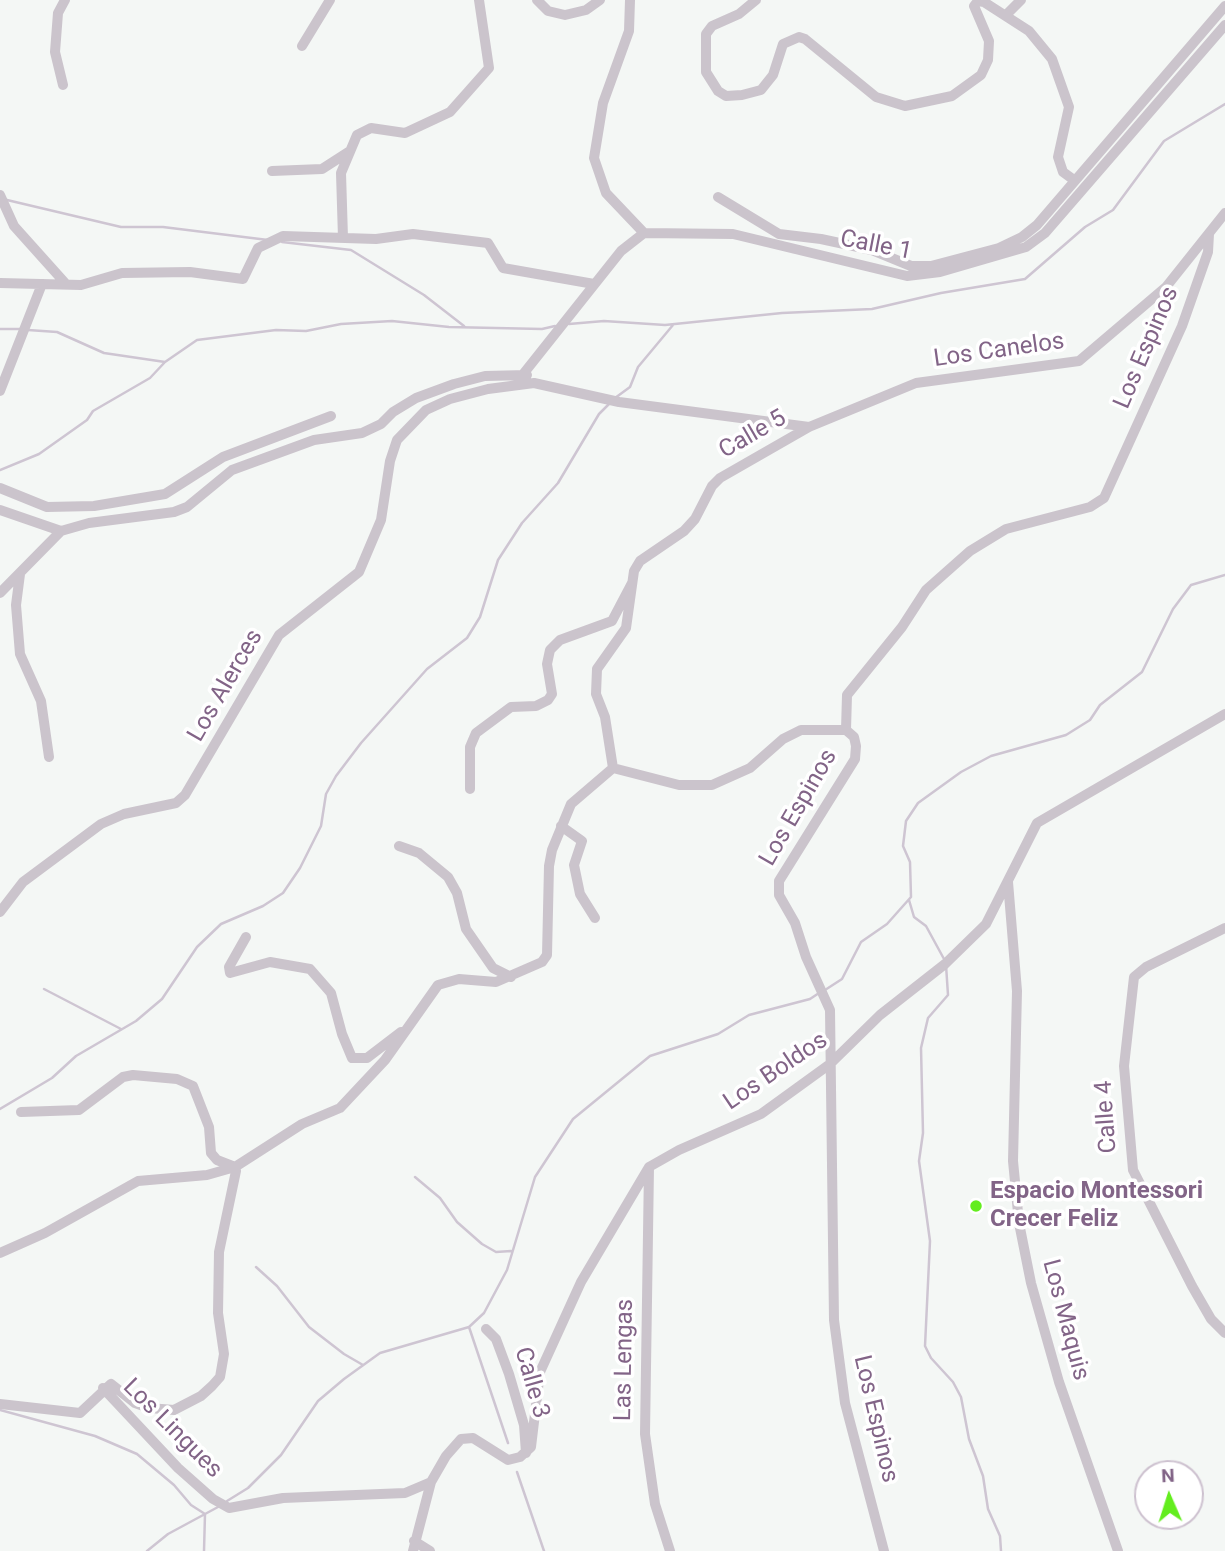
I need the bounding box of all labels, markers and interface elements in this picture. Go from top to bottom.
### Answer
street label: Calle 1 [838,225,914,267]
street label: Los Espinos [1108,283,1186,413]
street label: Los Canelos [932,328,1066,374]
street label: Calle 5 [714,404,792,466]
street label: Los Alerces [182,625,270,747]
street label: Los Espinos [754,745,844,871]
street label: Los Boldos [719,1027,833,1117]
street label: Calle 4 [1090,1080,1124,1154]
place label: Espacio Montessori Crecer Feliz [990,1178,1203,1234]
marker: Espacio Montessori Crecer Feliz [968,1198,984,1214]
street label: Los Maquis [1035,1256,1095,1384]
street label: Las Lengas [610,1299,640,1421]
street label: Calle 3 [507,1344,555,1422]
street label: Los Espinos [846,1353,904,1485]
street label: Los Lingues [116,1373,228,1485]
north arrow [1134,1460,1204,1530]
text: N [1161,1464,1175,1487]

